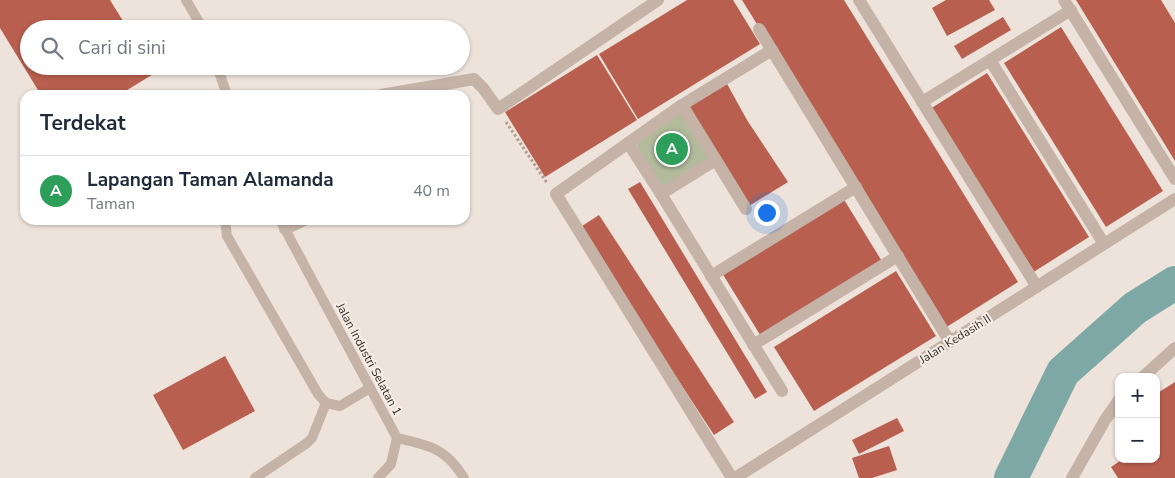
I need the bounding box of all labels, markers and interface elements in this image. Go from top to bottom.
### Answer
search box [20,20,470,75]
icon: search [38,34,66,62]
text: Cari di sini [78,35,166,61]
text: Terdekat [40,109,126,137]
pin: A [656,130,688,168]
text: Lapangan Taman Alamanda [87,167,334,193]
text: A [50,180,62,202]
text: 40 m [413,180,450,202]
text: Taman [87,193,135,215]
your location [754,200,780,226]
street label: Jalan Industri Selatan 1 [332,299,405,418]
street label: Jalan Kedasih II [915,311,994,368]
map controls [1115,373,1160,463]
button: + [1115,373,1160,418]
button: − [1115,418,1160,463]

